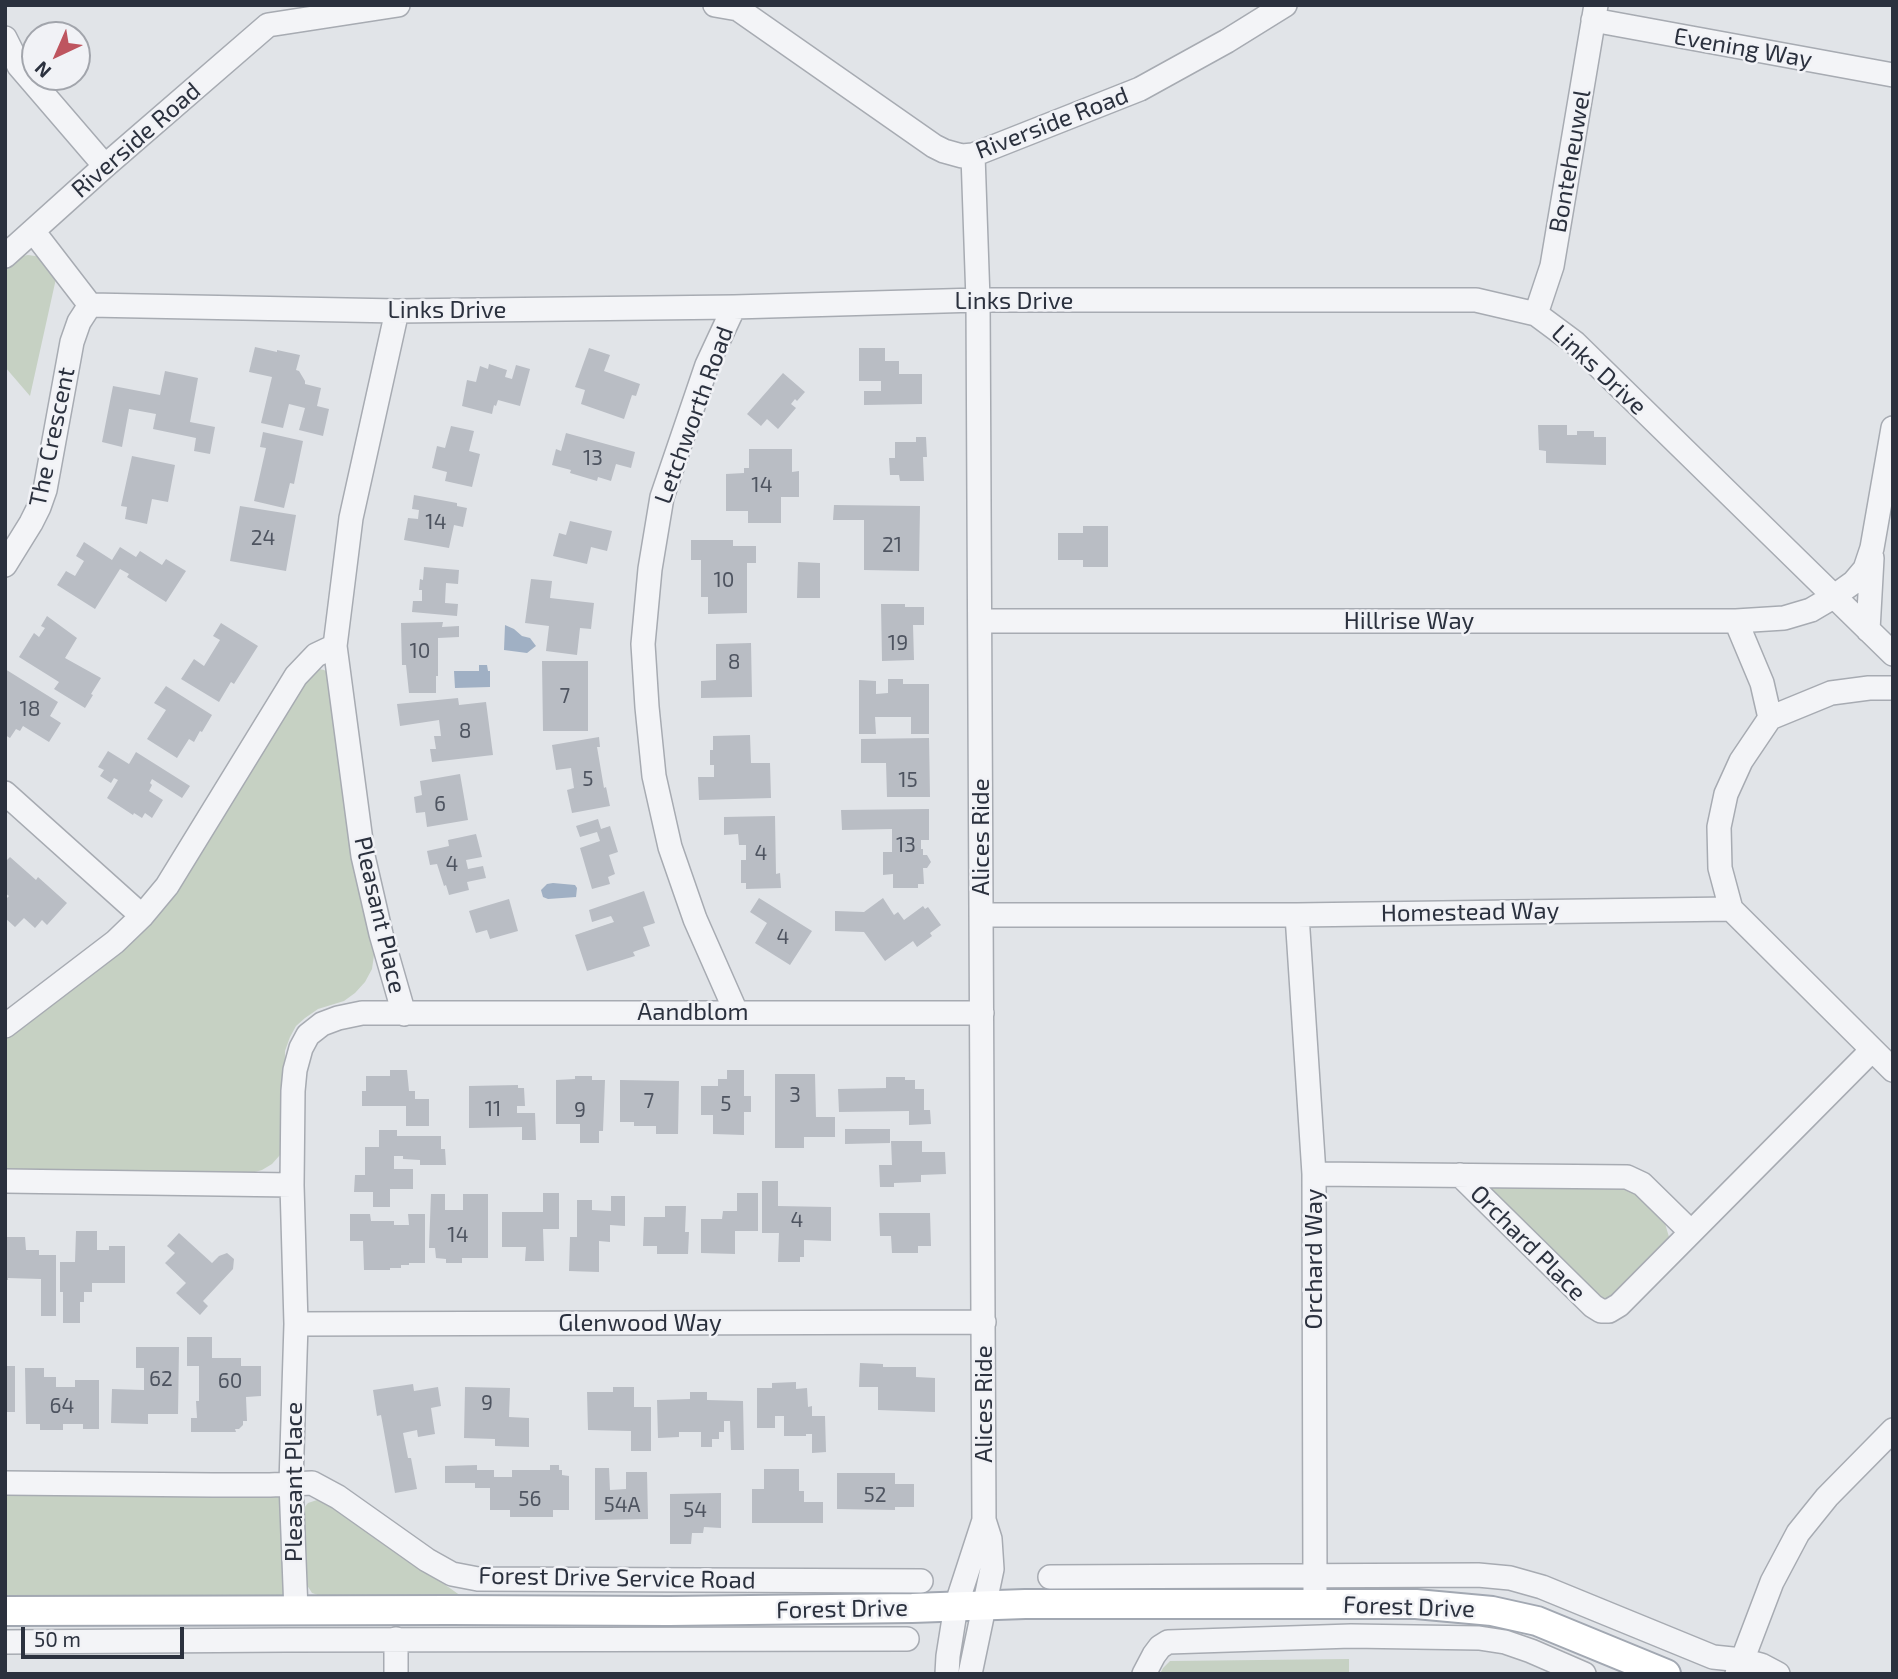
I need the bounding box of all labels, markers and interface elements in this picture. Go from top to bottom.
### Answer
north arrow [21,21,91,91]
street label: Evening Way [1672,22,1814,74]
text: N [30,57,55,83]
street label: Riverside Road [66,76,206,204]
street label: Riverside Road [972,81,1132,165]
street label: Bonteheuwel [1543,87,1597,235]
street label: Links Drive [955,287,1073,315]
street label: Links Drive [388,296,506,324]
street label: Links Drive [1546,319,1652,421]
street label: Letchworth Road [649,322,739,508]
street label: The Crescent [23,365,81,509]
house number: 13 [583,445,603,471]
house number: 14 [751,472,773,498]
house number: 14 [425,509,447,535]
house number: 24 [251,525,275,551]
house number: 21 [882,532,902,558]
house number: 10 [713,567,735,593]
street label: Hillrise Way [1344,607,1474,635]
house number: 19 [888,630,908,656]
house number: 10 [409,638,431,664]
house number: 8 [728,649,740,675]
house number: 7 [560,683,570,709]
house number: 18 [19,696,41,722]
house number: 8 [459,718,471,744]
house number: 5 [582,766,594,792]
house number: 15 [898,767,918,793]
street label: Alices Ride [967,778,995,896]
house number: 6 [434,791,446,817]
house number: 13 [896,832,916,858]
street label: Pleasant Place [348,834,412,996]
house number: 4 [755,840,767,866]
house number: 4 [446,851,458,877]
street label: Homestead Way [1381,896,1559,928]
house number: 4 [777,924,789,950]
street label: Aandblom [637,998,749,1026]
house number: 3 [789,1082,801,1108]
house number: 7 [644,1088,654,1114]
house number: 5 [720,1091,732,1117]
house number: 11 [485,1096,501,1122]
house number: 9 [574,1097,586,1123]
street label: Orchard Place [1464,1179,1592,1307]
street label: Orchard Way [1300,1188,1328,1330]
house number: 4 [791,1207,803,1233]
house number: 14 [447,1222,469,1248]
street label: Glenwood Way [558,1309,722,1337]
street label: Alices Ride [970,1345,998,1463]
house number: 62 [149,1366,173,1392]
house number: 60 [218,1368,242,1394]
house number: 9 [481,1390,493,1416]
house number: 64 [50,1393,74,1419]
street label: Pleasant Place [280,1402,308,1562]
house number: 52 [863,1482,887,1508]
house number: 56 [518,1486,542,1512]
house number: 54A [603,1492,641,1518]
house number: 54 [683,1497,707,1523]
street label: Forest Drive Service Road [478,1561,756,1595]
street label: Forest Drive [1343,1590,1475,1624]
street label: Forest Drive [776,1593,908,1625]
scale bar [24,1612,187,1656]
text: 50 m [34,1626,81,1651]

